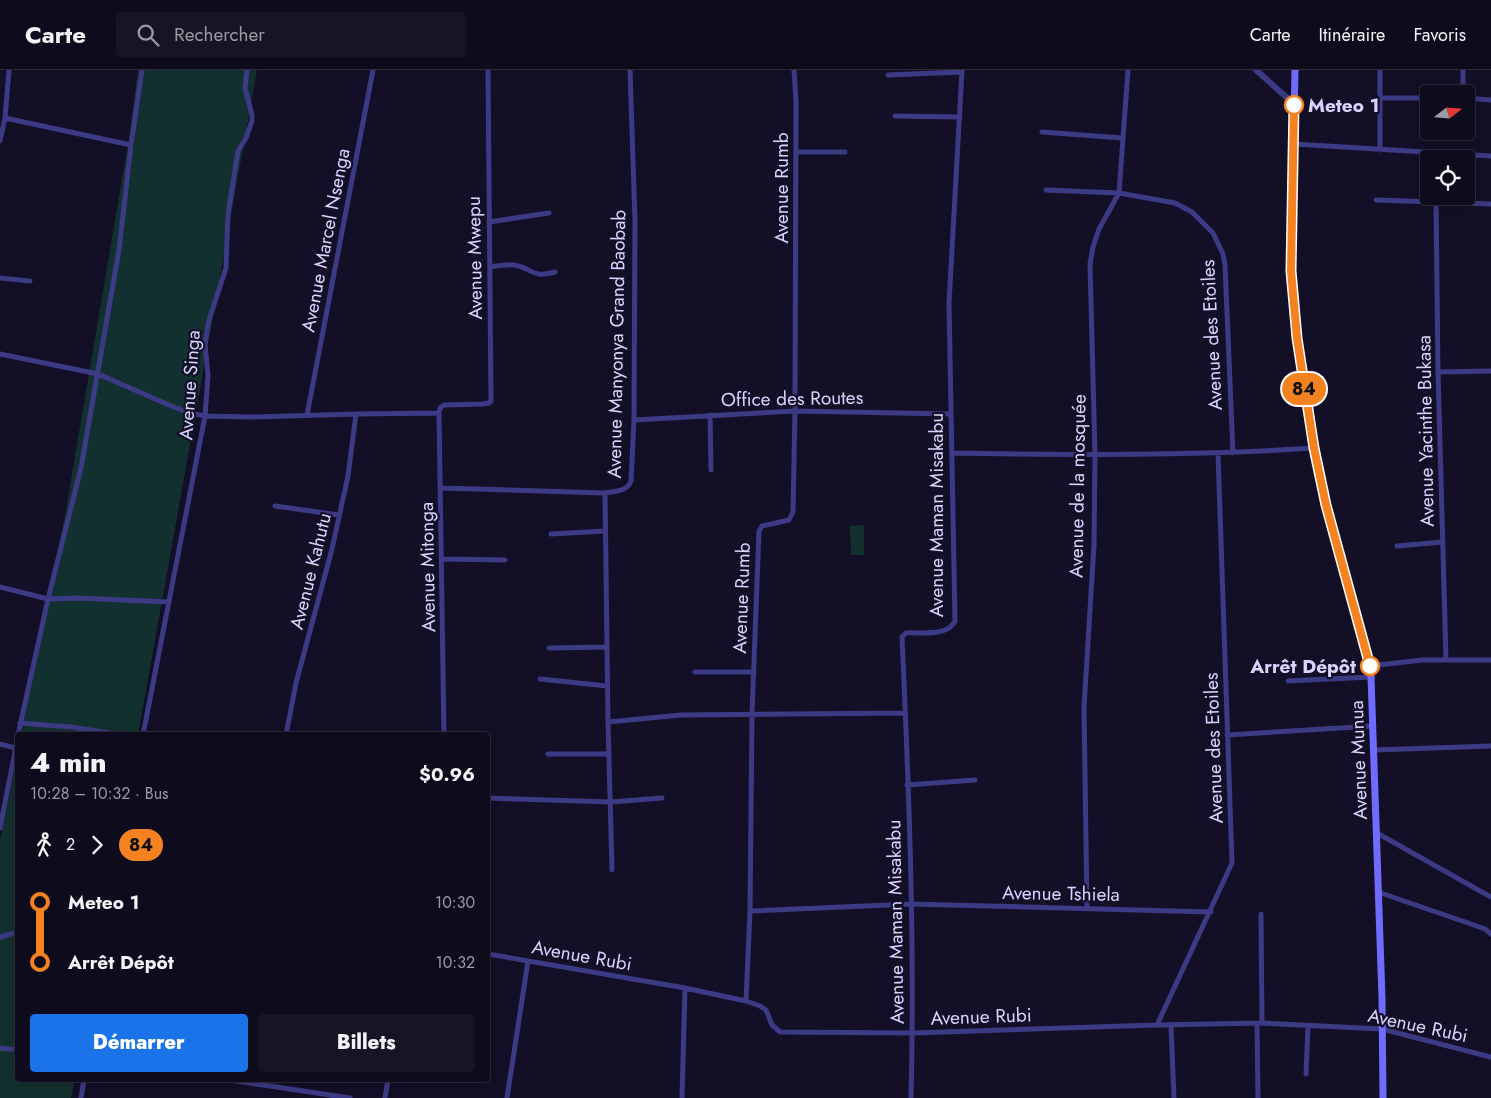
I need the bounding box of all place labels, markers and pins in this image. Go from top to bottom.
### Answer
place label: Meteo 1 [1308,92,1379,119]
marker: Meteo 1 [1284,95,1304,115]
place label: Arrêt Dépôt [1249,653,1356,680]
marker: Arrêt Dépôt [1360,656,1380,676]

